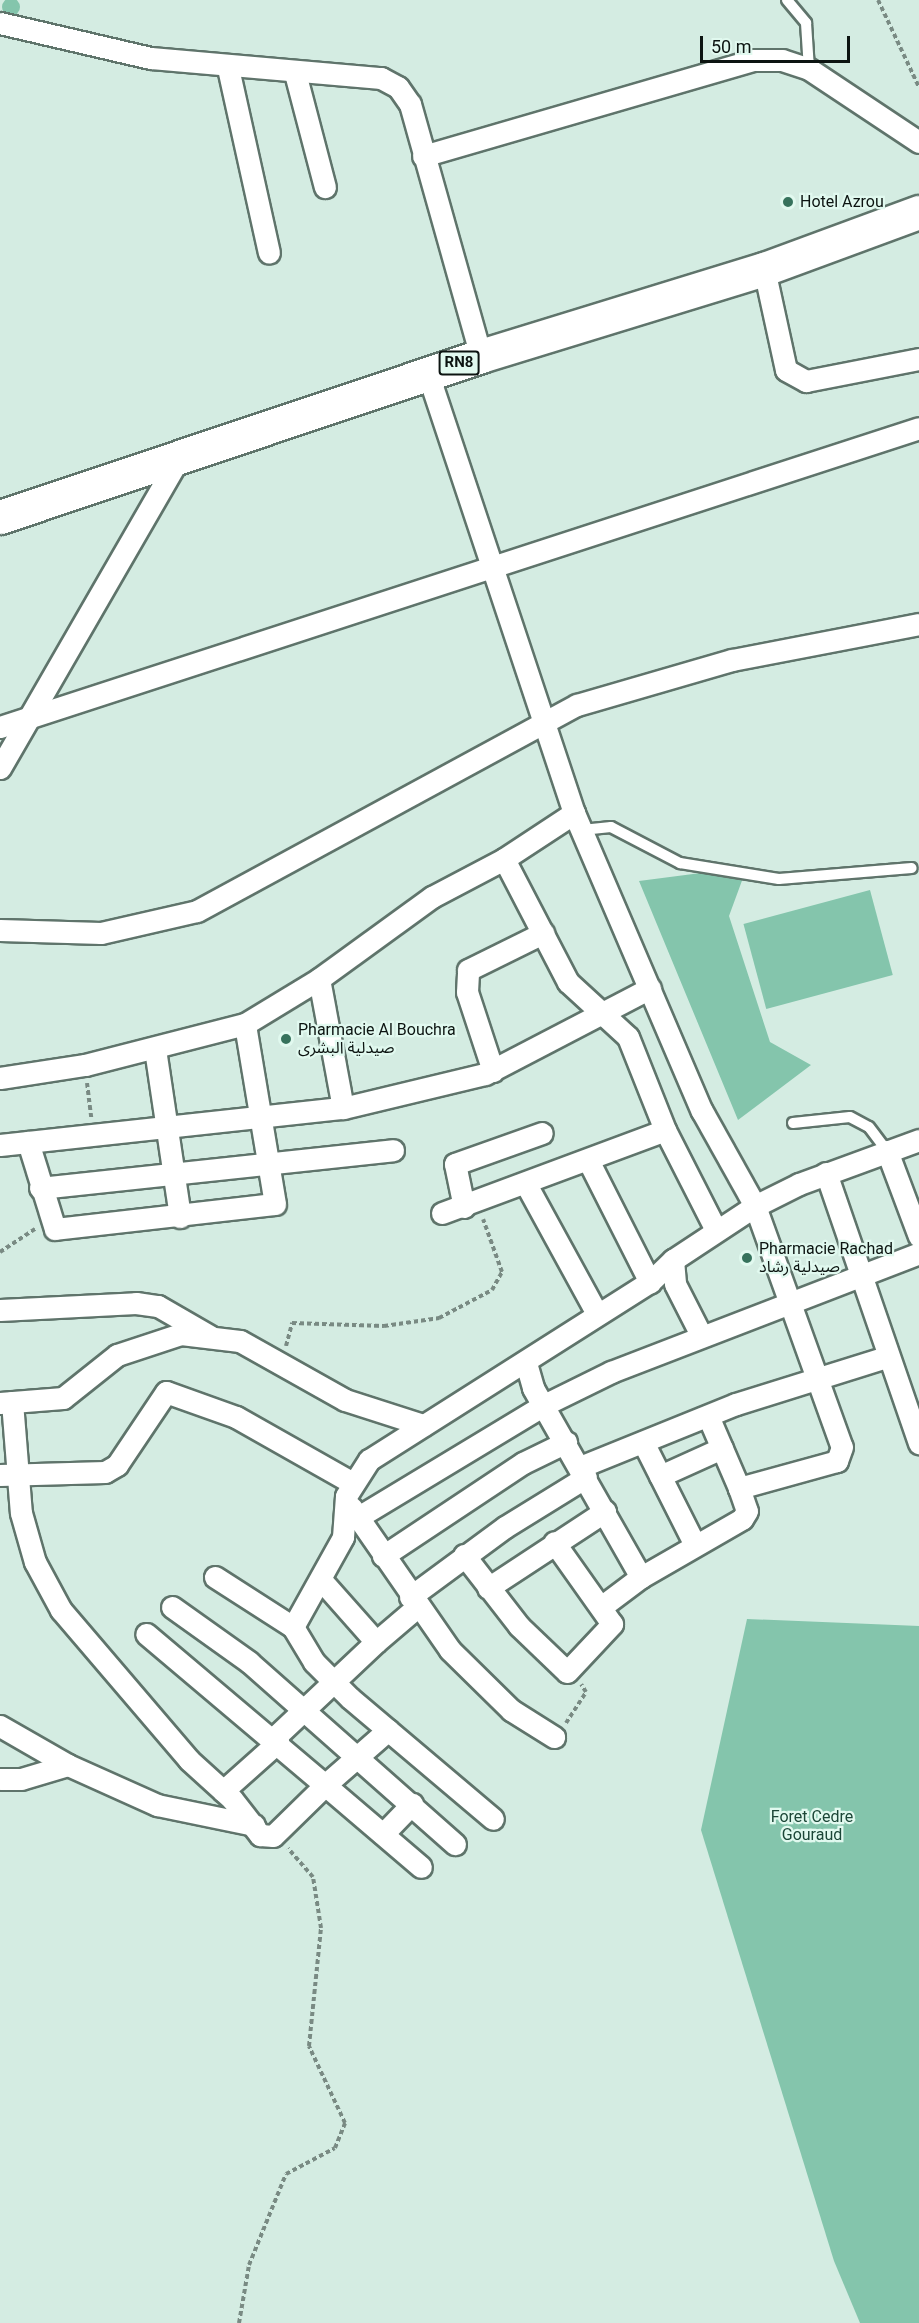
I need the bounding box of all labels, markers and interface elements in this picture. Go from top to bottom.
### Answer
scale bar [703,24,853,62]
text: 50 m [711,36,751,57]
place label: Hotel Azrou [800,192,884,212]
marker: Hotel Azrou [781,195,795,209]
road number: RN8 [438,351,480,375]
place label: Pharmacie Al Bouchra صيدلية البشرى [298,1020,456,1058]
marker: Pharmacie Al Bouchra صيدلية البشرى [279,1032,293,1046]
place label: Pharmacie Rachad صيدلية رشاد [759,1239,893,1277]
marker: Pharmacie Rachad صيدلية رشاد [740,1251,754,1265]
park label: Foret Cedre Gouraud [771,1807,853,1845]

